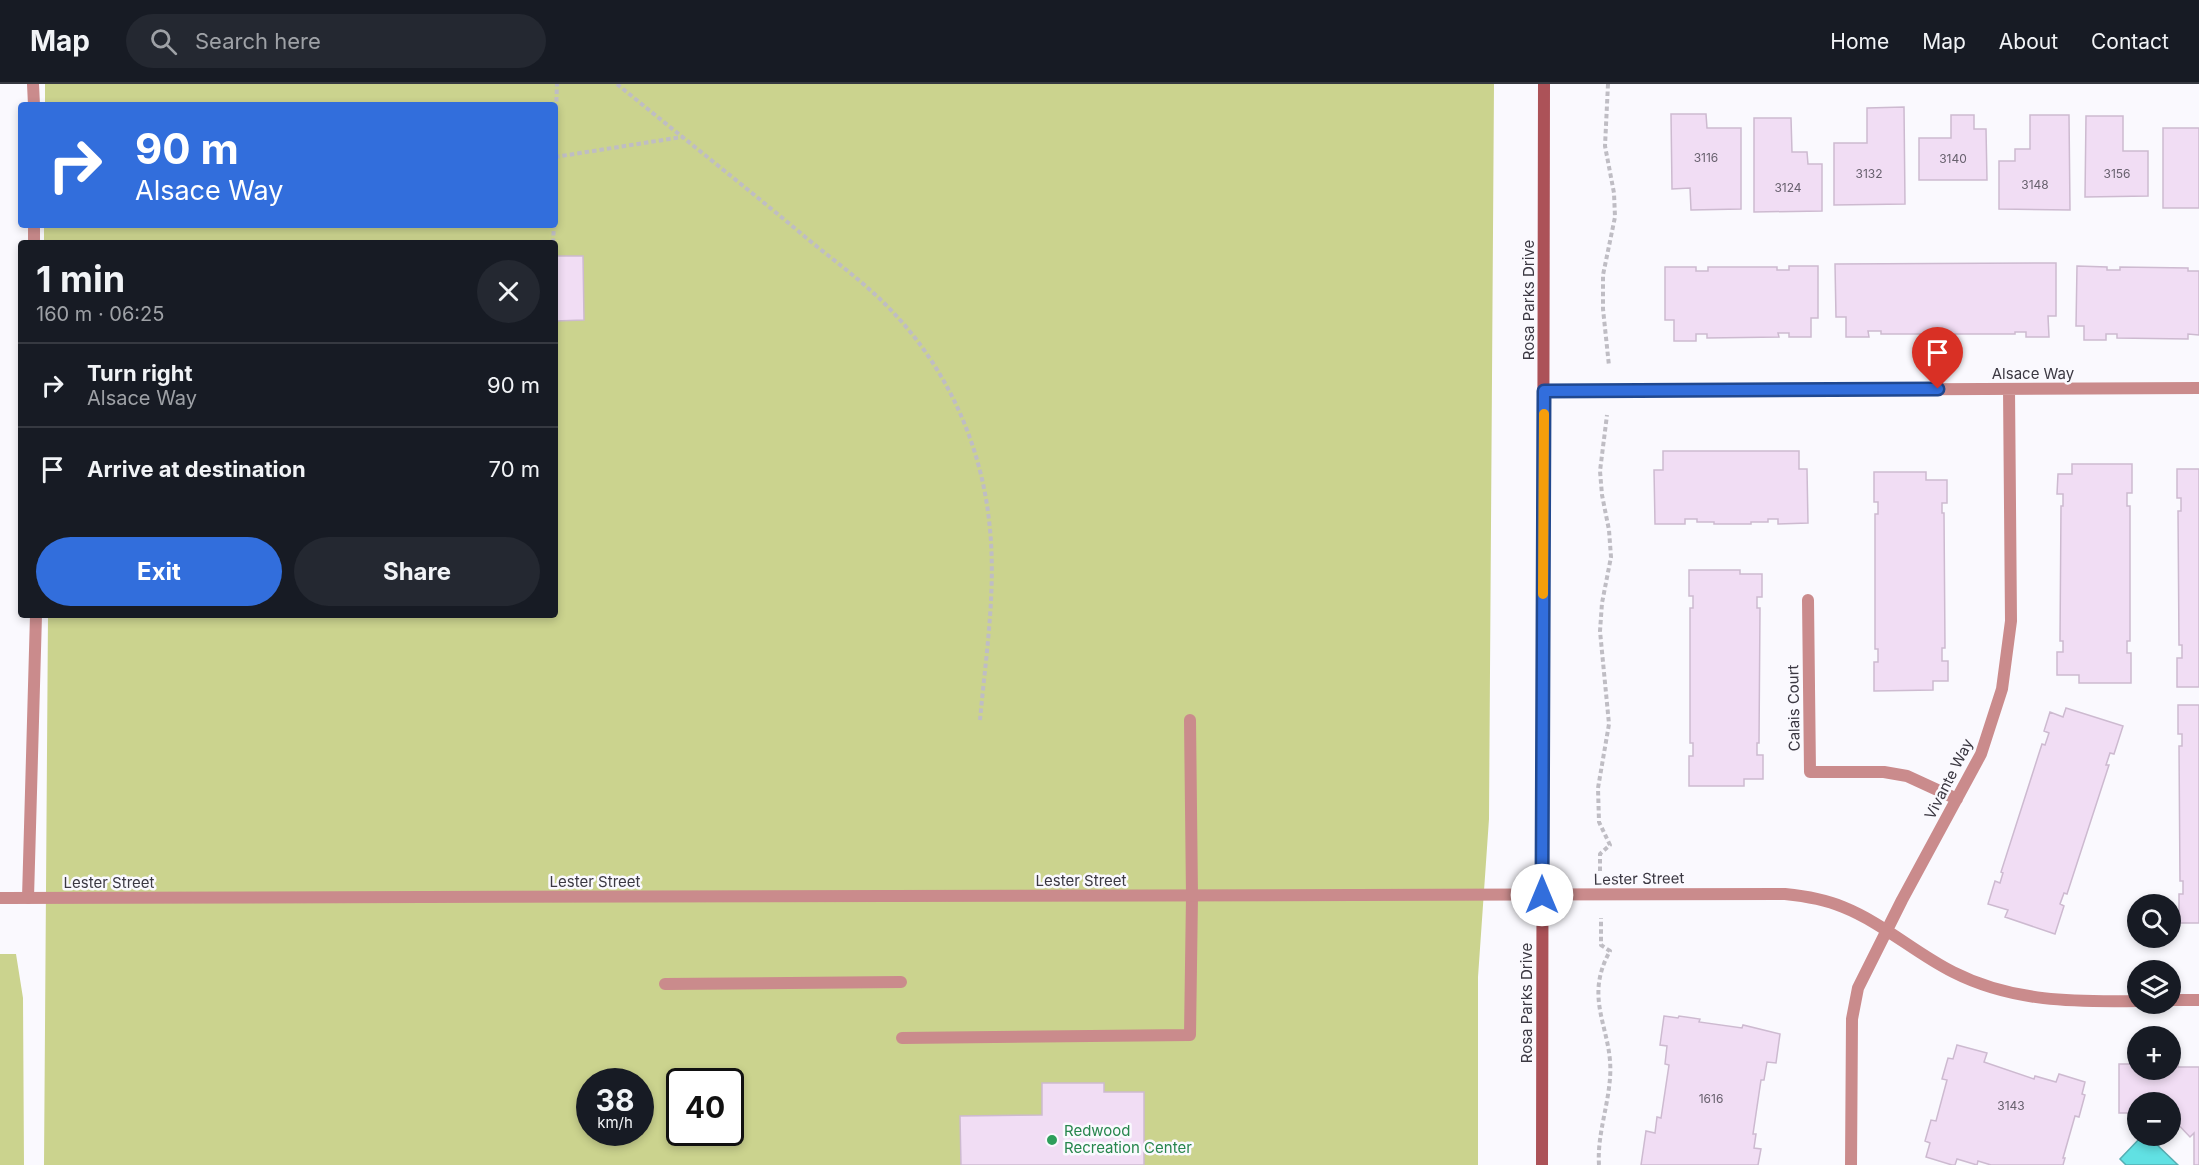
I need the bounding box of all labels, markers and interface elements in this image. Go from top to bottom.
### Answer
search box [126,14,546,68]
text: Map [30,24,90,58]
icon: search [147,25,180,58]
text: Search here [195,28,321,54]
text: Home [1830,29,1889,54]
text: Map [1922,29,1966,54]
text: About [1999,29,2058,54]
text: Contact [2091,29,2169,54]
text: 90 m [135,123,239,174]
icon: right [36,126,114,204]
house number: 3116 [1694,150,1718,165]
house number: 3140 [1939,151,1967,166]
house number: 3132 [1855,166,1883,181]
house number: 3156 [2103,166,2131,181]
text: Alsace Way [135,174,284,207]
house number: 3148 [2021,177,2049,192]
house number: 3124 [1774,180,1802,195]
street label: Rosa Parks Drive [1519,240,1538,360]
text: 1 min [36,257,125,301]
button: close [477,260,540,323]
text: 160 m · 06:25 [36,302,164,326]
pin [1912,327,1963,389]
icon: arrive [1921,336,1954,369]
text: Turn right [87,360,193,386]
street label: Alsace Way [1992,364,2075,383]
icon: right [36,369,69,402]
text: 90 m [487,372,540,398]
text: Alsace Way [87,386,197,410]
icon: arrive [36,453,69,486]
text: Arrive at destination [87,456,306,482]
text: 70 m [489,456,540,482]
button: Exit [36,537,282,606]
button: Share [294,537,540,606]
street label: Calais Court [1783,664,1804,752]
street label: Vivante Way [1920,735,1977,822]
position arrow [1510,863,1574,927]
street label: Lester Street [1593,868,1685,889]
street label: Lester Street [1036,871,1127,890]
street label: Lester Street [550,872,641,891]
street label: Lester Street [64,873,155,892]
map controls [2127,894,2181,1146]
button: search [2127,894,2181,948]
street label: Rosa Parks Drive [1517,943,1536,1063]
button: layers [2127,960,2181,1014]
button: + [2127,1026,2181,1080]
speed limit sign: 40 [666,1068,744,1146]
text: 38 [596,1082,634,1118]
house number: 1616 [1699,1091,1723,1106]
button: − [2127,1092,2181,1146]
house number: 3143 [1997,1098,2025,1113]
text: km/h [597,1113,633,1132]
place label: Redwood Recreation Center [1064,1121,1192,1157]
marker: Redwood Recreation Center [1045,1133,1059,1147]

